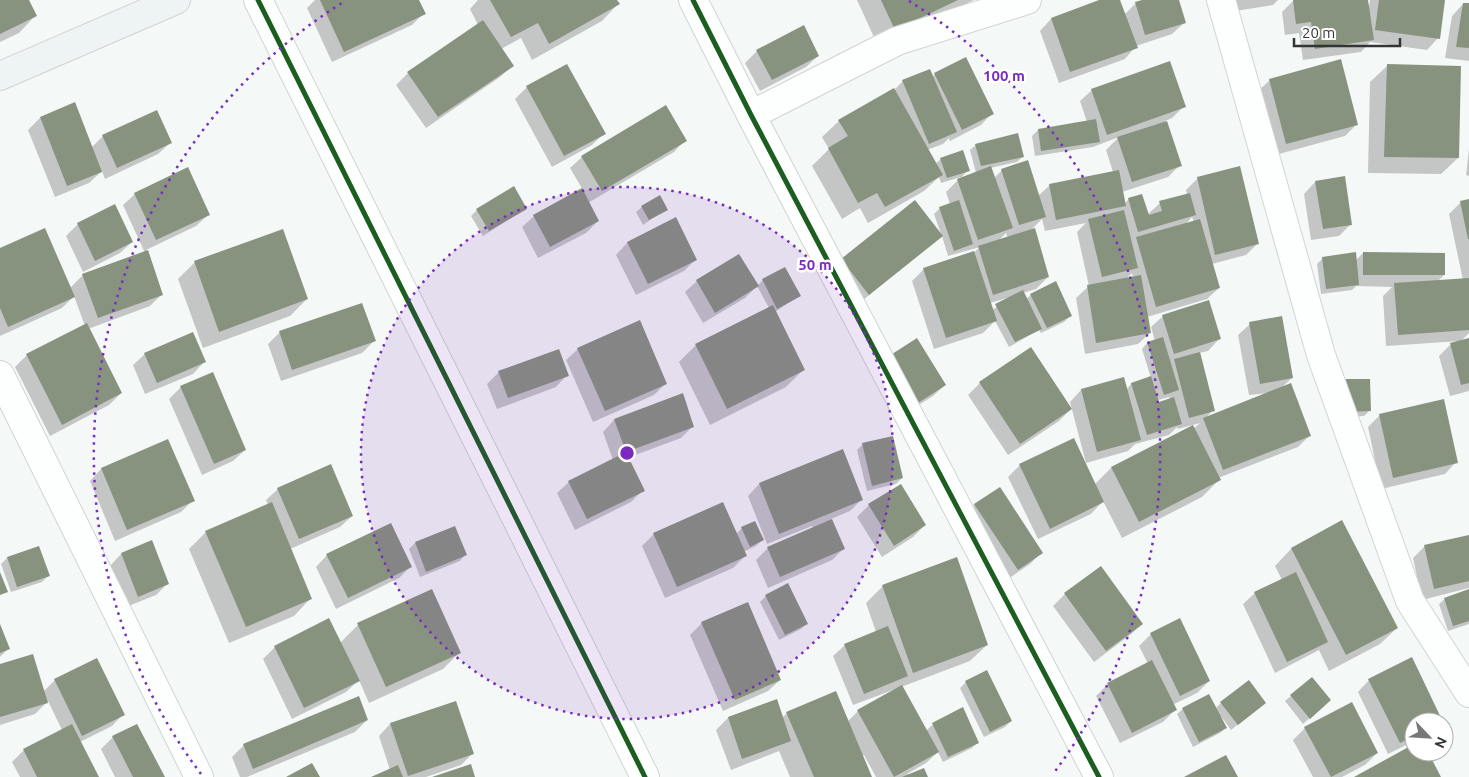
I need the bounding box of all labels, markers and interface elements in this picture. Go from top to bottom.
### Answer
scale bar [1294,15,1400,47]
text: 20 m [1302,24,1335,41]
text: 100 m [983,67,1025,84]
text: 50 m [798,256,832,273]
centre of rings [618,444,636,462]
north arrow [1404,712,1454,762]
text: N [1431,734,1450,751]

